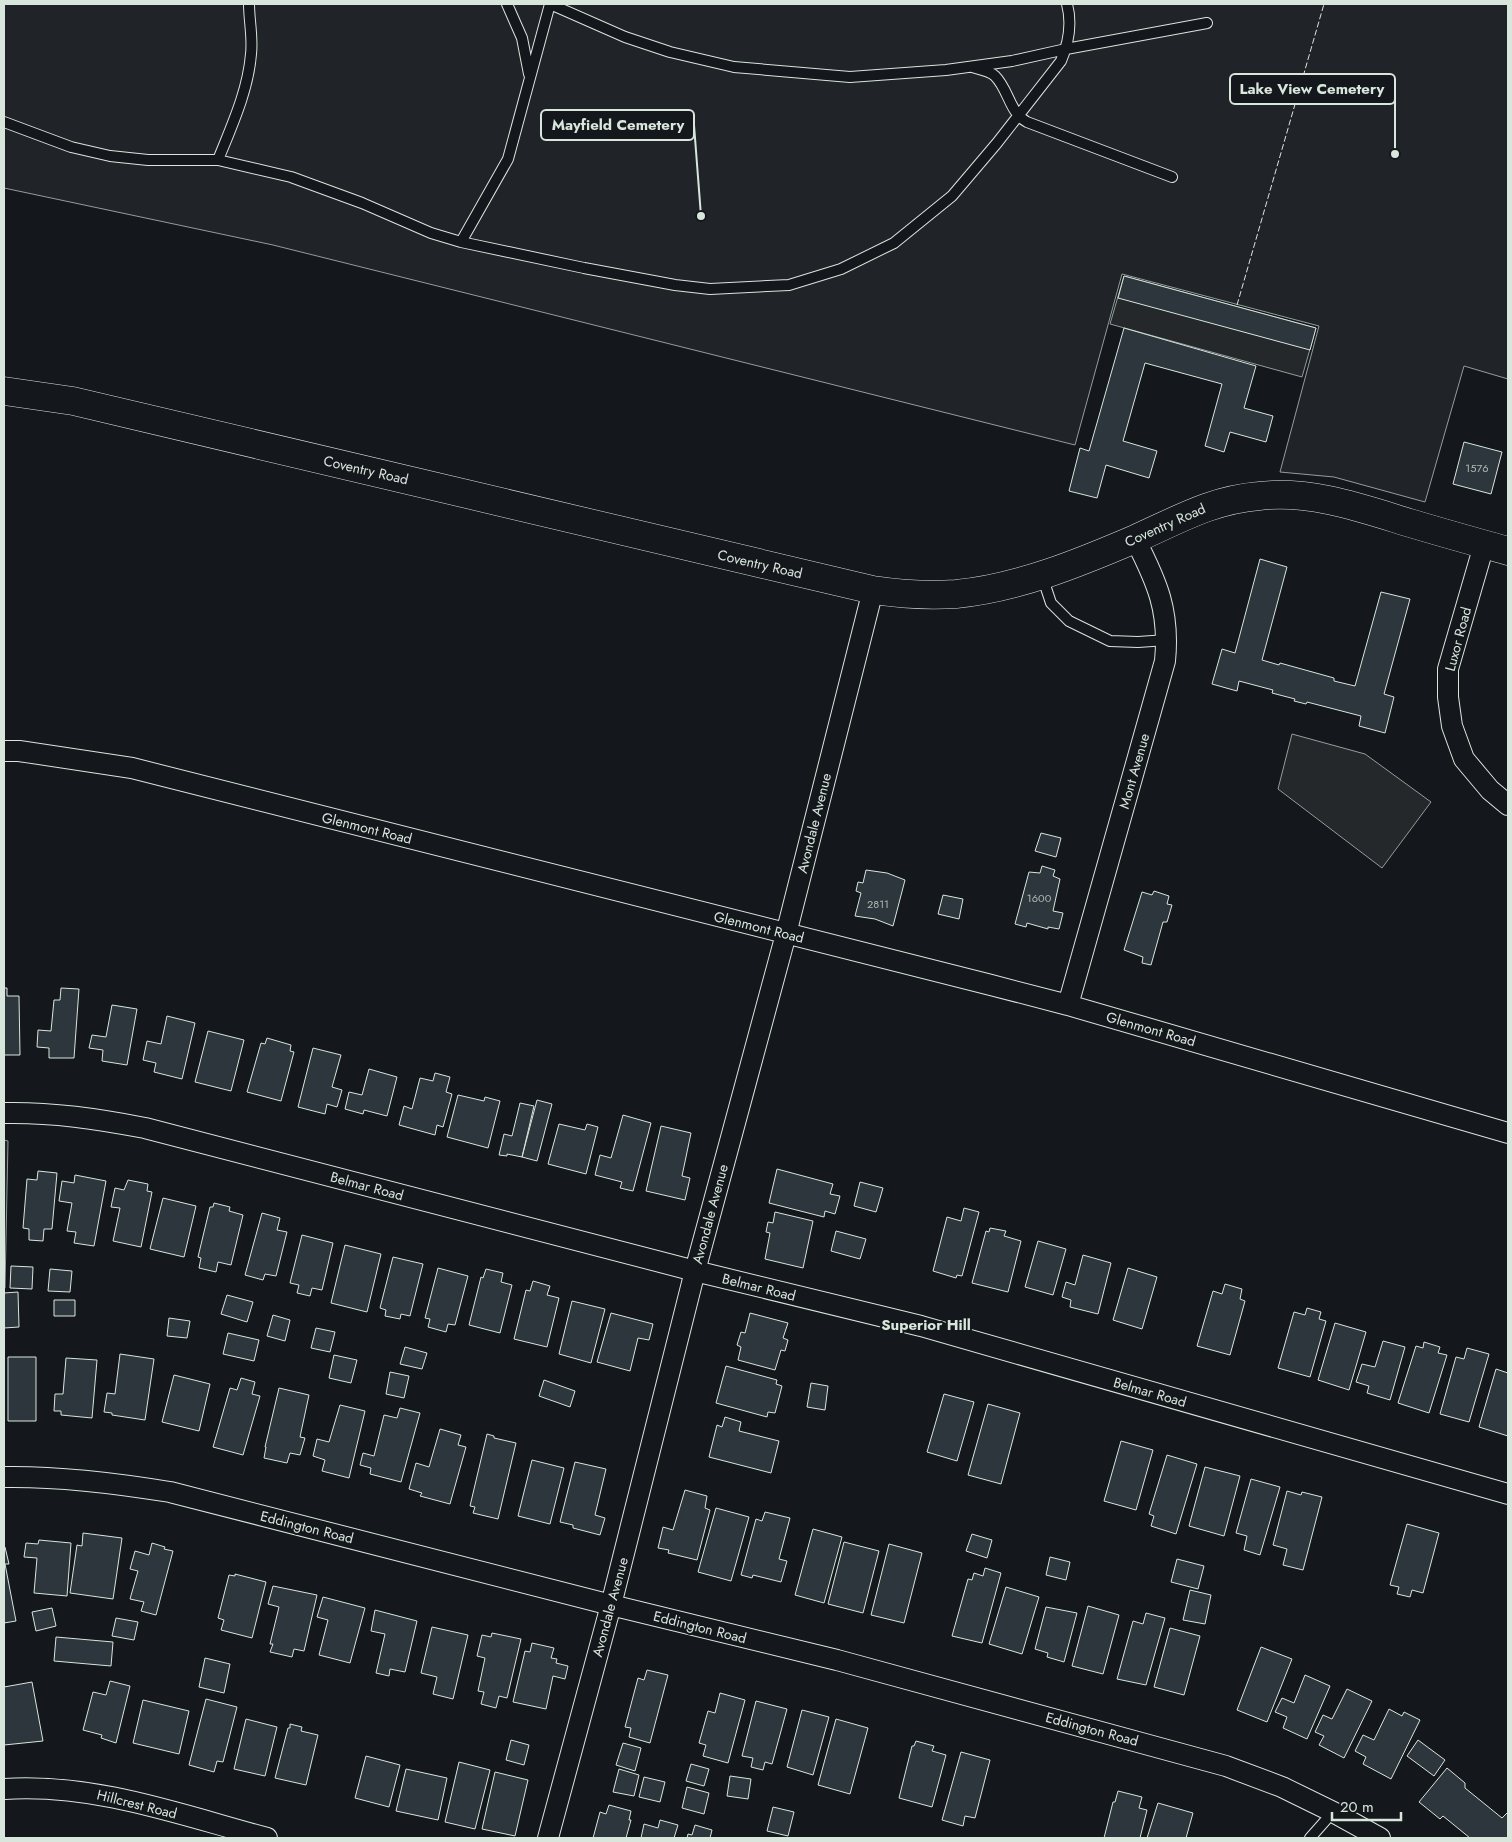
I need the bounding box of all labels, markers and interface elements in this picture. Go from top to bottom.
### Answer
callout: Lake View Cemetery [1230,74,1395,104]
text: Lake View Cemetery [1240,78,1385,100]
callout: Mayfield Cemetery [541,110,694,140]
text: Mayfield Cemetery [552,114,685,136]
street label: Coventry Road [322,451,410,489]
house number: 1576 [1465,460,1489,476]
street label: Coventry Road [1121,498,1209,552]
street label: Coventry Road [716,545,804,583]
street label: Luxor Road [1440,605,1476,673]
street label: Mont Avenue [1114,731,1154,811]
street label: Avondale Avenue [792,771,836,875]
street label: Glenmont Road [320,807,414,849]
house number: 1600 [1027,890,1052,906]
house number: 2811 [867,896,889,912]
street label: Glenmont Road [712,906,806,948]
street label: Glenmont Road [1104,1007,1198,1051]
street label: Avondale Avenue [687,1162,733,1266]
street label: Belmar Road [328,1167,406,1205]
street label: Belmar Road [720,1268,798,1306]
district label: Superior Hill [881,1314,971,1336]
street label: Belmar Road [1111,1372,1189,1412]
street label: Eddington Road [258,1506,356,1548]
street label: Avondale Avenue [587,1555,633,1659]
street label: Eddington Road [651,1606,749,1648]
street label: Eddington Road [1043,1707,1141,1751]
street label: Hillcrest Road [95,1784,179,1824]
scale bar [1332,1790,1401,1822]
text: 20 m [1340,1796,1374,1818]

